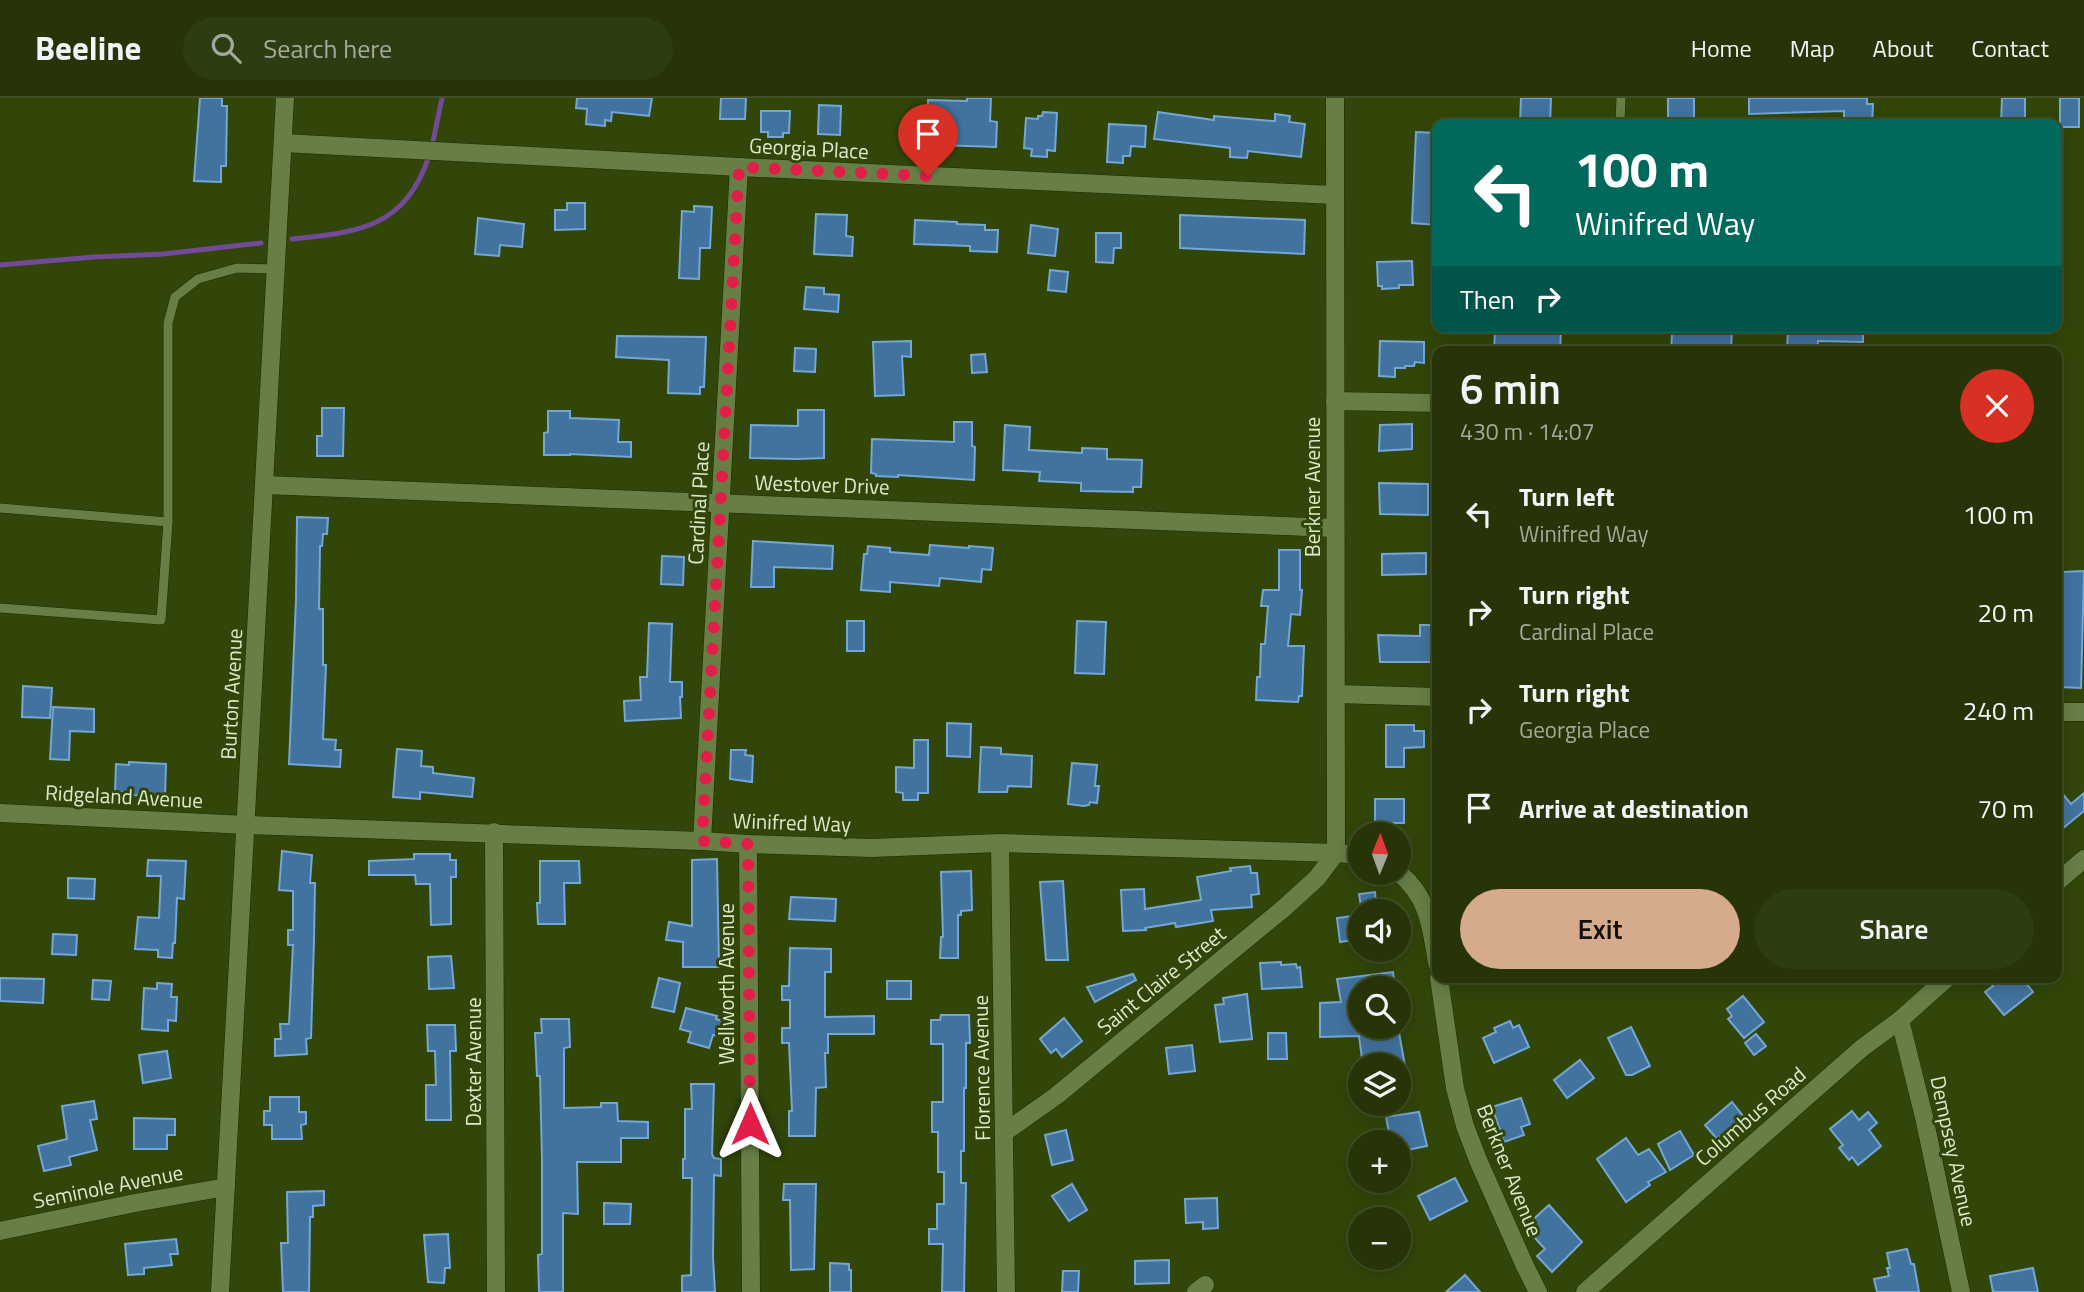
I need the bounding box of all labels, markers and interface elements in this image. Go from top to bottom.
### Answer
search box [183,17,673,80]
text: Beeline [35,23,141,73]
icon: search [207,29,245,67]
text: Search here [263,29,392,68]
text: Home [1691,30,1752,66]
text: Map [1790,30,1835,66]
text: About [1873,30,1933,66]
text: Contact [1971,30,2049,66]
pin [898,104,958,176]
icon: arrive [909,115,947,153]
street label: Georgia Place [748,129,870,167]
text: 100 m [1575,131,1709,206]
icon: left [1460,147,1551,238]
text: Winifred Way [1575,199,1755,247]
text: Then [1460,280,1515,319]
icon: right [1529,280,1567,318]
text: 6 min [1460,356,1561,420]
button: close [1960,369,2034,443]
text: 430 m · 14:07 [1460,414,1595,449]
street label: Berkner Avenue [1296,417,1328,557]
street label: Cardinal Place [679,441,717,565]
street label: Westover Drive [754,466,890,502]
text: Turn left [1519,477,1614,516]
icon: left [1460,495,1498,533]
text: 100 m [1963,495,2034,534]
text: Winifred Way [1519,516,1649,551]
text: Turn right [1519,575,1630,614]
icon: right [1460,593,1498,631]
text: 20 m [1977,593,2034,632]
text: Cardinal Place [1519,614,1654,649]
street label: Burton Avenue [212,628,250,760]
text: Turn right [1519,673,1630,712]
icon: right [1460,691,1498,729]
text: 240 m [1963,691,2034,730]
text: Georgia Place [1519,712,1650,747]
street label: Ridgeland Avenue [44,776,204,816]
icon: arrive [1460,789,1498,827]
text: Arrive at destination [1519,789,1749,828]
text: 70 m [1977,789,2034,828]
street label: Winifred Way [732,804,852,840]
north arrow [1348,822,1410,886]
map controls [1348,822,1411,1270]
button: Exit [1460,889,1740,969]
button: Share [1754,889,2034,969]
button: sound [1348,899,1411,962]
street label: Wellworth Avenue [710,903,742,1065]
street label: Saint Claire Street [1090,918,1233,1042]
button: search [1348,976,1411,1039]
street label: Florence Avenue [964,995,998,1141]
street label: Dexter Avenue [457,997,489,1127]
button: layers [1348,1053,1411,1116]
street label: Columbus Road [1687,1059,1813,1173]
street label: Dempsey Avenue [1922,1073,1986,1229]
position arrow [713,1087,787,1161]
street label: Berkner Avenue [1469,1099,1551,1241]
button: + [1348,1130,1411,1193]
street label: Seminole Avenue [30,1156,186,1216]
button: − [1348,1207,1411,1270]

